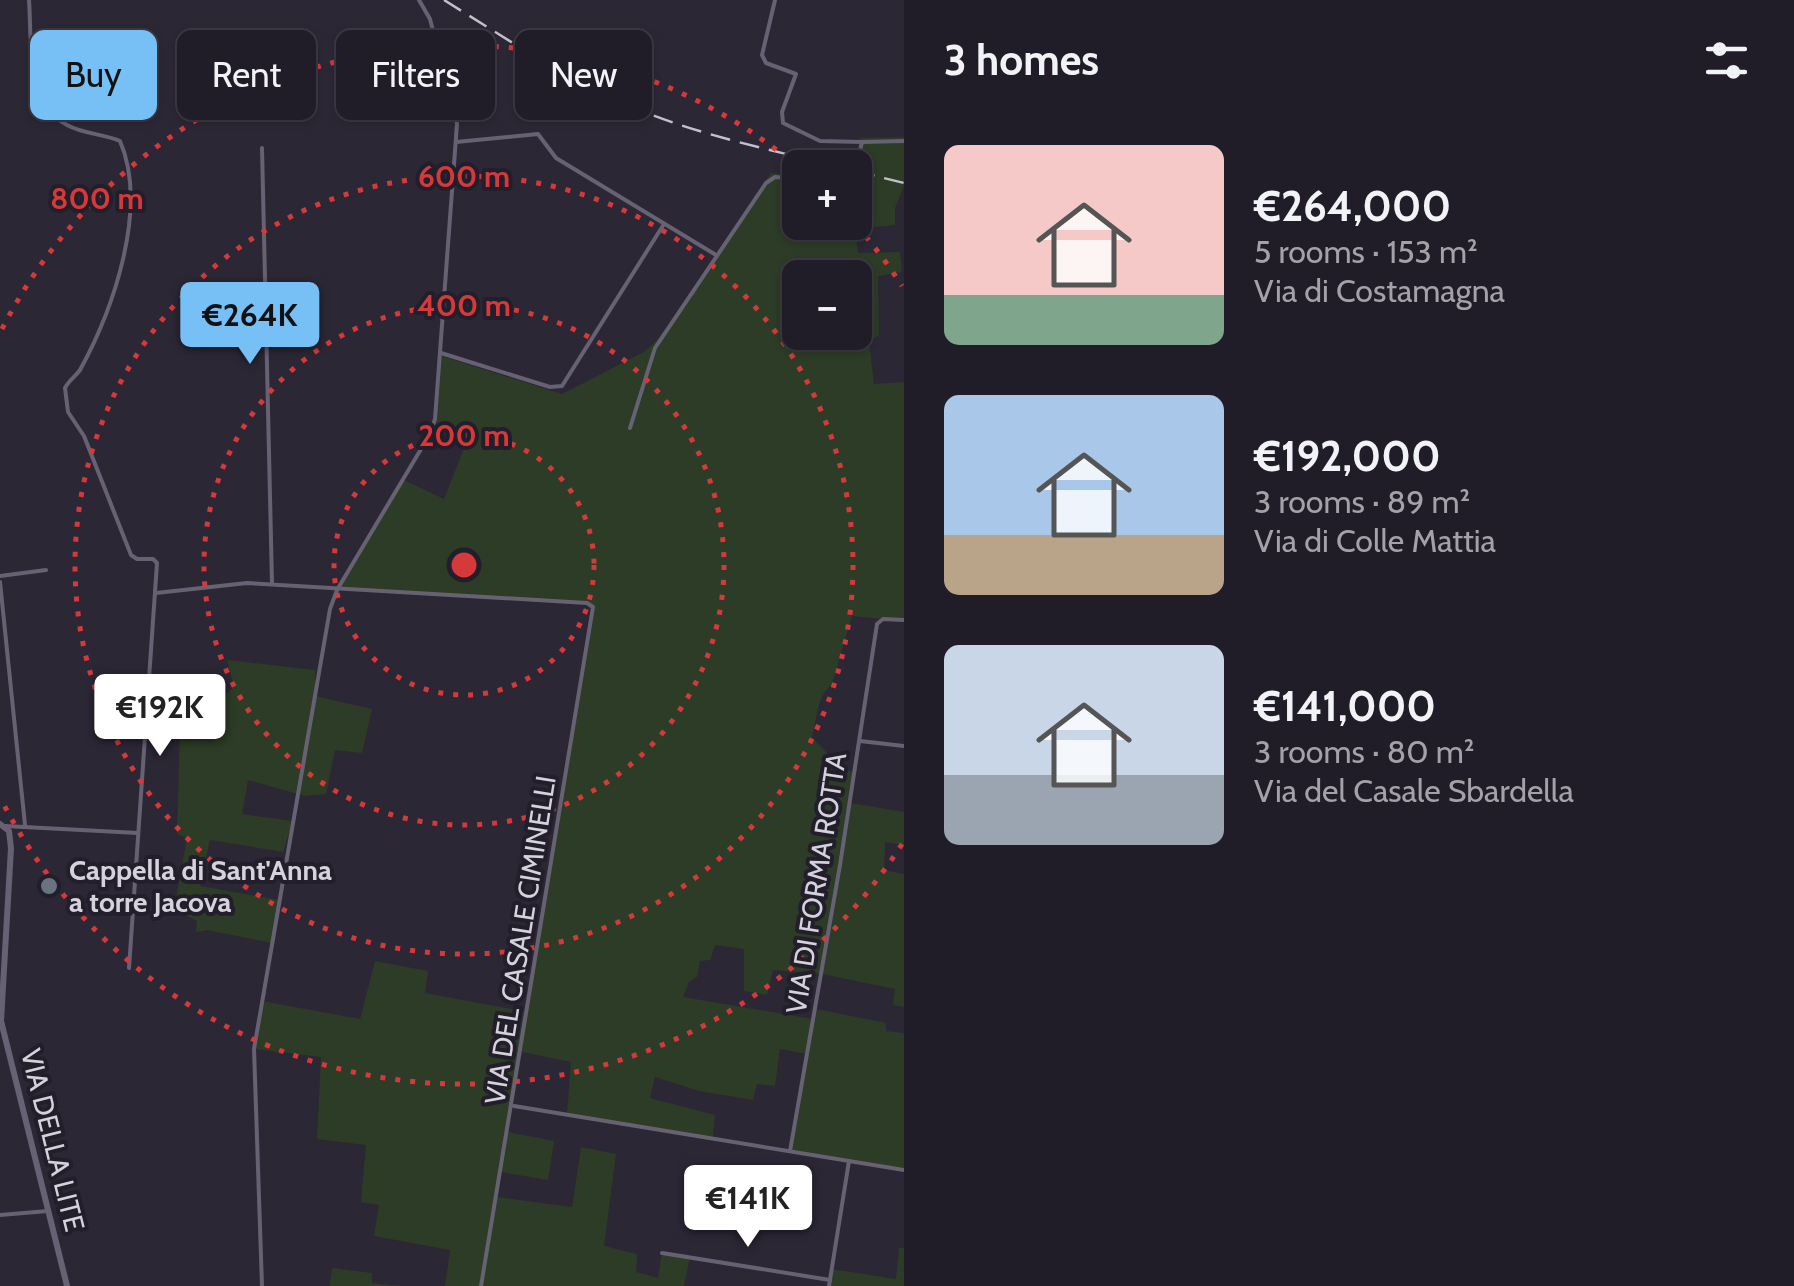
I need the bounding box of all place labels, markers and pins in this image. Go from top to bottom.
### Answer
pin: €264K [180,282,320,367]
centre of rings [446,547,482,583]
pin: €192K [90,674,230,759]
place label: Cappella di Sant'Anna a torre Jacova [69,853,332,919]
marker: Cappella di Sant'Anna a torre Jacova [38,875,60,897]
pin: €141K [678,1165,818,1250]

